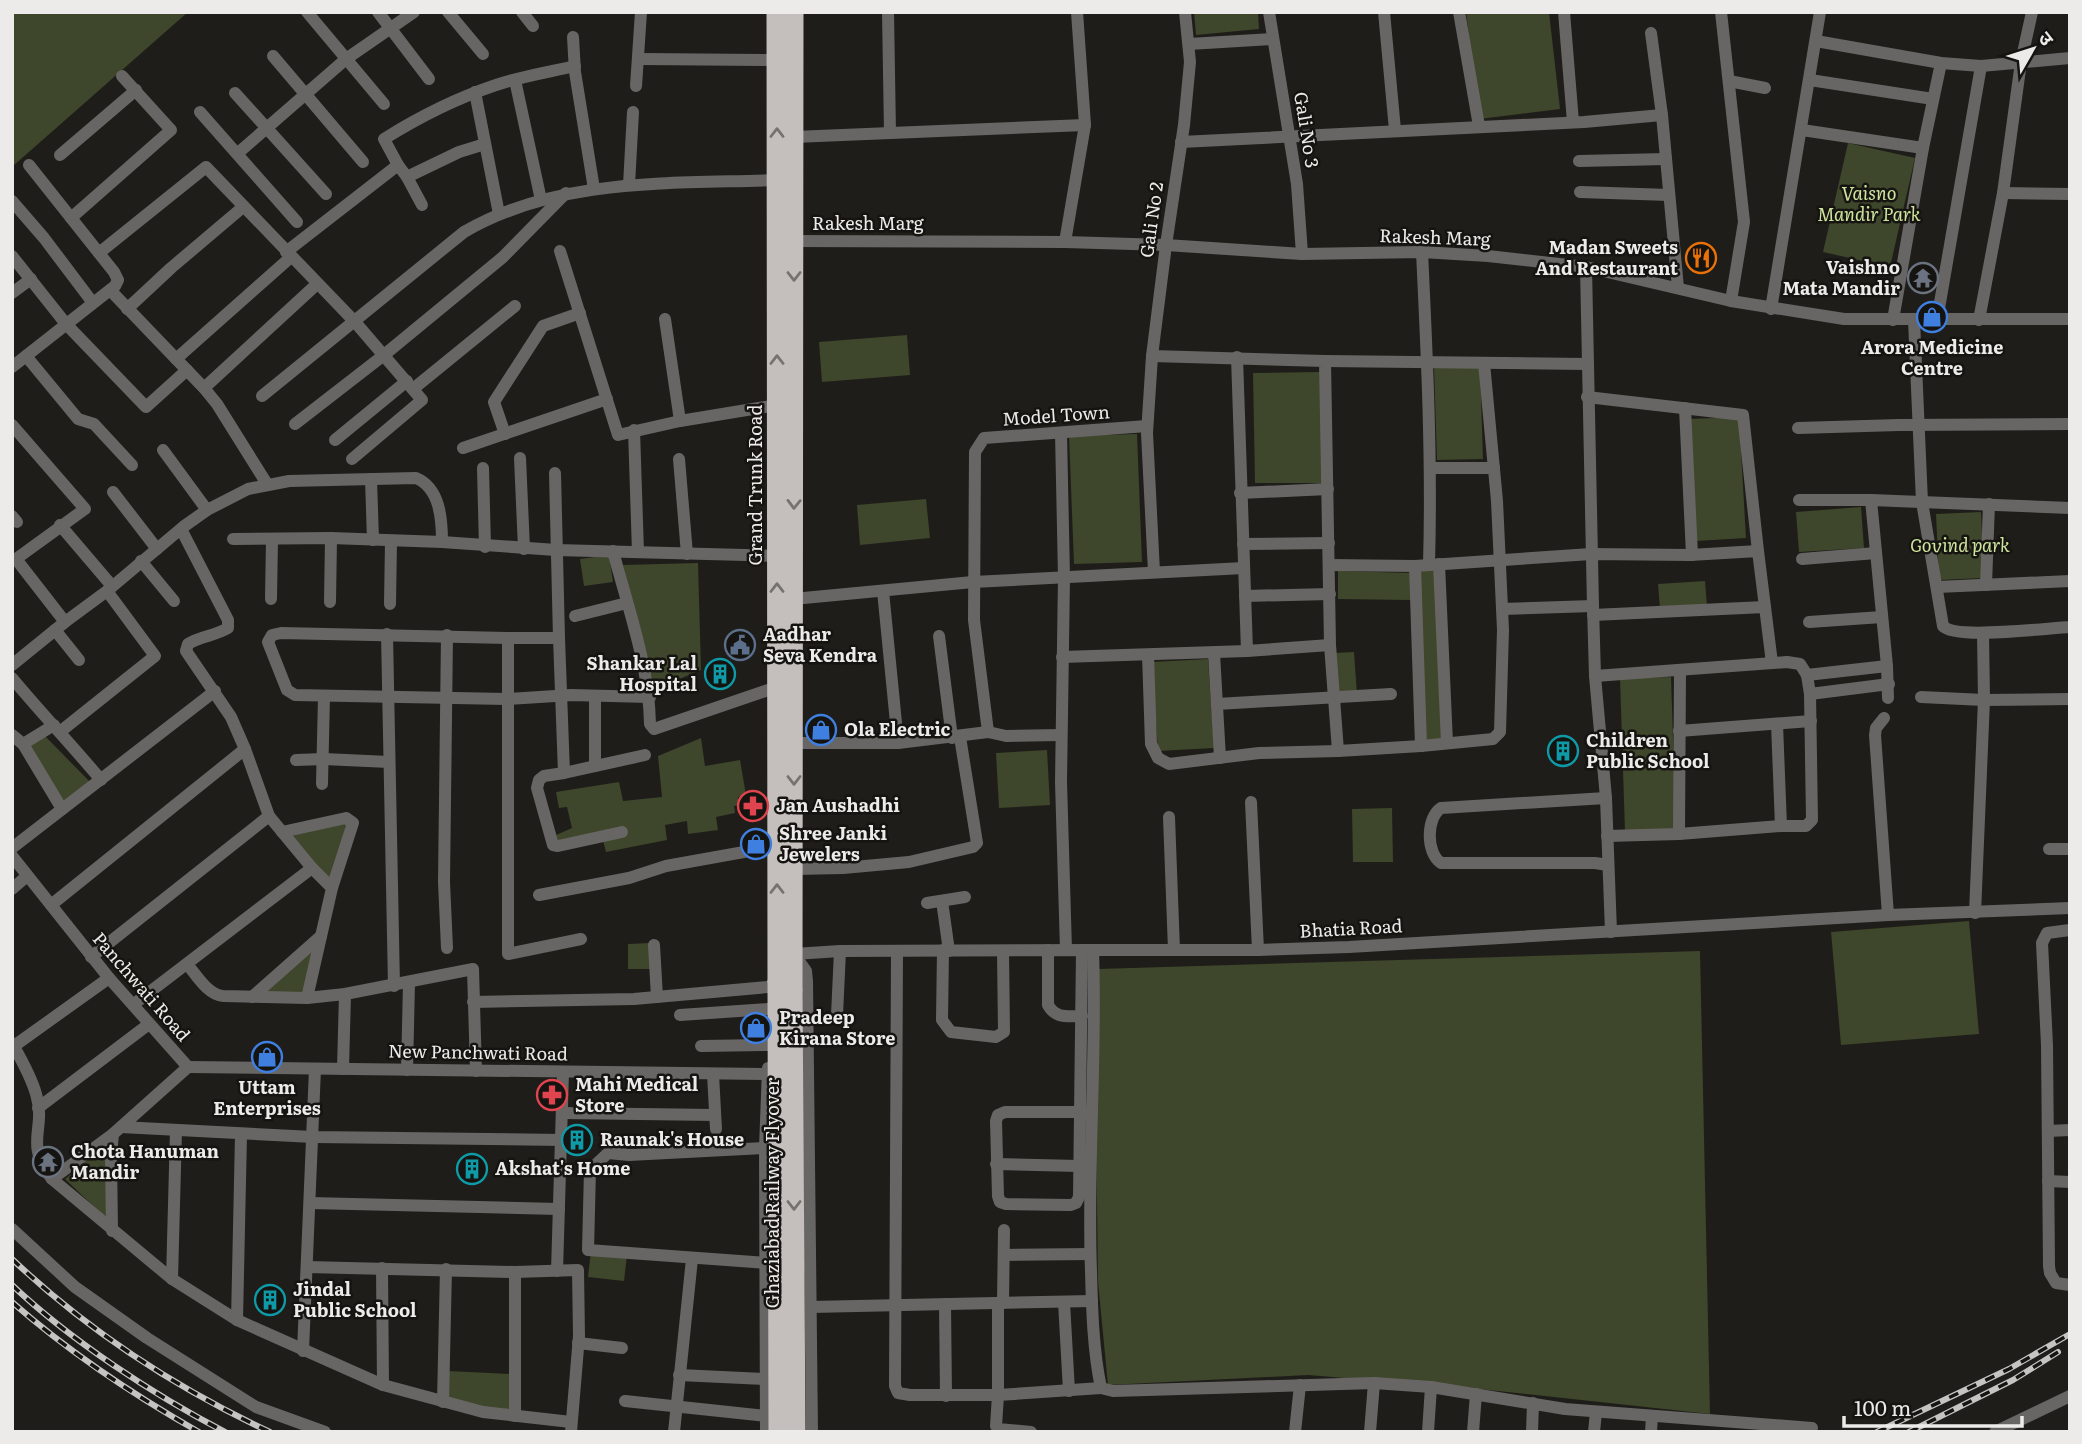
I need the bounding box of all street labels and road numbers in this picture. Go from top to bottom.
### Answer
street label: Gali No 3 [1288,90,1327,170]
street label: Gali No 2 [1132,180,1169,259]
street label: Rakesh Marg [812,209,925,236]
street label: Rakesh Marg [1379,221,1492,252]
street label: Model Town [1001,397,1111,432]
street label: Grand Trunk Road [741,405,768,565]
street label: Bhatia Road [1299,911,1403,944]
street label: Panchwati Road [87,925,197,1047]
street label: New Panchwati Road [388,1036,568,1067]
street label: Ghaziabad Railway Flyover [758,1077,785,1308]

